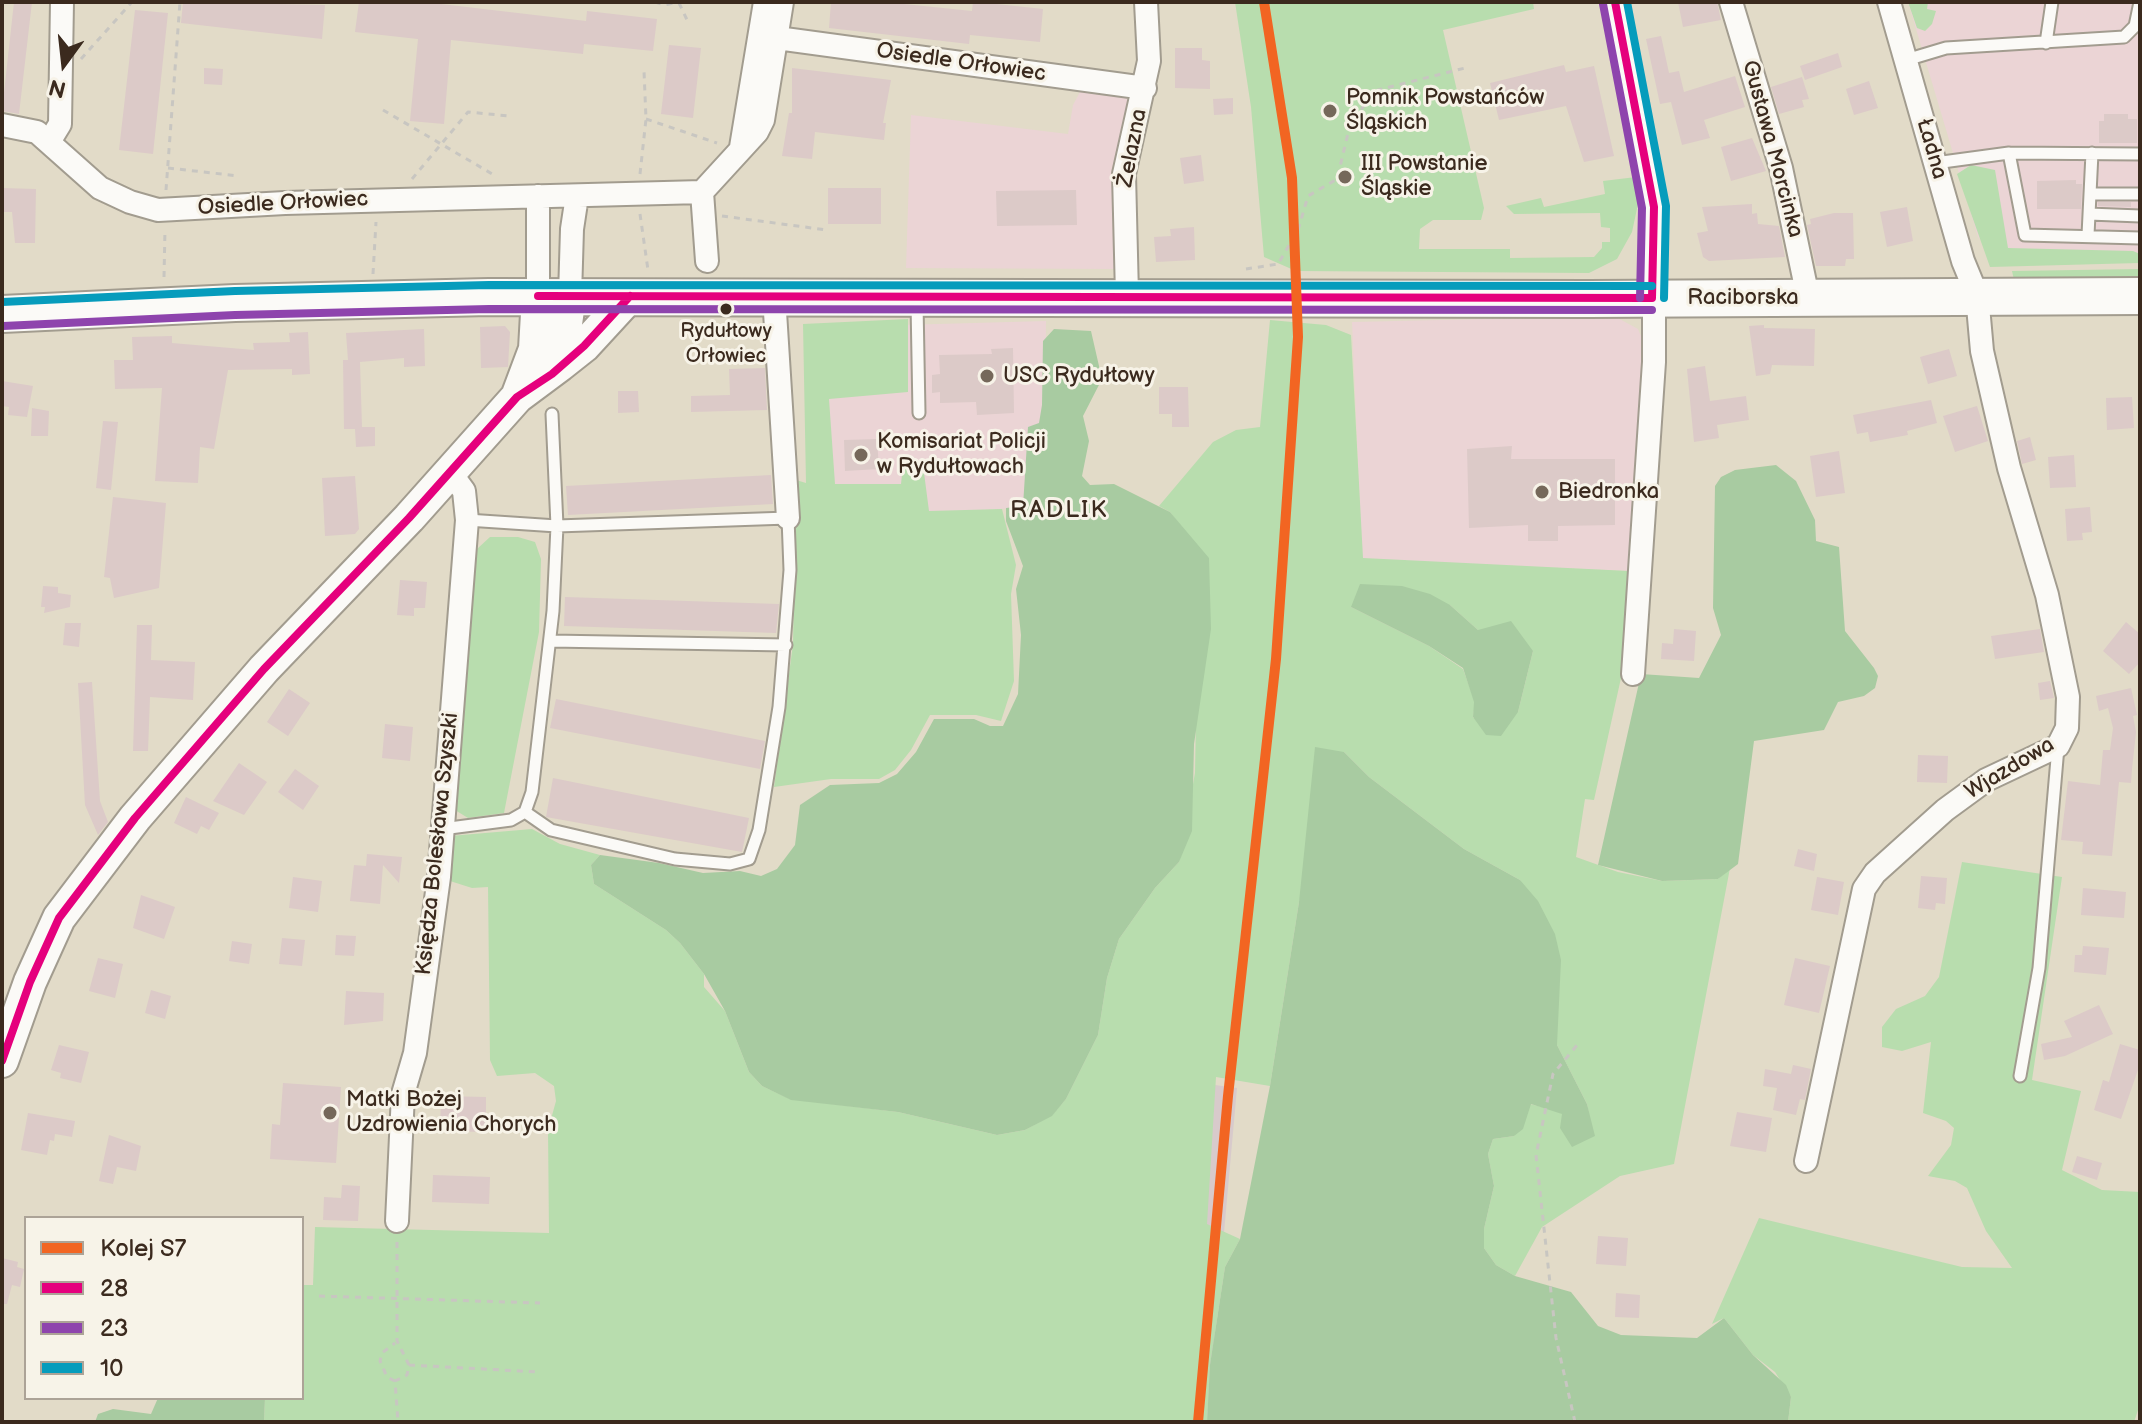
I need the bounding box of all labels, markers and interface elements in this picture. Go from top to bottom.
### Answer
north arrow [24,24,104,104]
street label: Osiedle Orłowiec [875,38,1047,88]
street label: Gustawa Morcinka [1736,58,1808,240]
text: N [46,72,69,103]
place label: Pomnik Powstańców Śląskich [1346,85,1544,136]
marker: Pomnik Powstańców Śląskich [1321,102,1339,120]
street label: Żelazna [1112,107,1154,189]
street label: Ładna [1910,116,1952,182]
place label: III Powstanie Śląskie [1361,151,1488,202]
marker: III Powstanie Śląskie [1336,168,1354,186]
street label: Osiedle Orłowiec [197,186,369,222]
street label: Raciborska [1687,285,1799,311]
marker: Rydułtowy Orłowiec [718,301,734,317]
place label: Rydułtowy Orłowiec [680,320,772,367]
place label: USC Rydułtowy [1003,363,1155,389]
marker: USC Rydułtowy [978,367,996,385]
place label: Komisariat Policji w Rydułtowach [877,429,1046,480]
marker: Komisariat Policji w Rydułtowach [852,446,870,464]
place label: Biedronka [1558,479,1659,505]
marker: Biedronka [1533,483,1551,501]
district label: RADLIK [1010,497,1108,525]
street label: Księdza Bolesława Szyszki [411,711,465,977]
street label: Wjazdowa [1961,732,2059,806]
place label: Matki Bożej Uzdrowienia Chorych [346,1087,556,1138]
marker: Matki Bożej Uzdrowienia Chorych [321,1104,339,1122]
legend [24,1216,304,1400]
text: Kolej S7 [100,1234,186,1263]
text: 28 [100,1274,128,1303]
text: 23 [100,1314,128,1343]
text: 10 [100,1354,123,1383]

